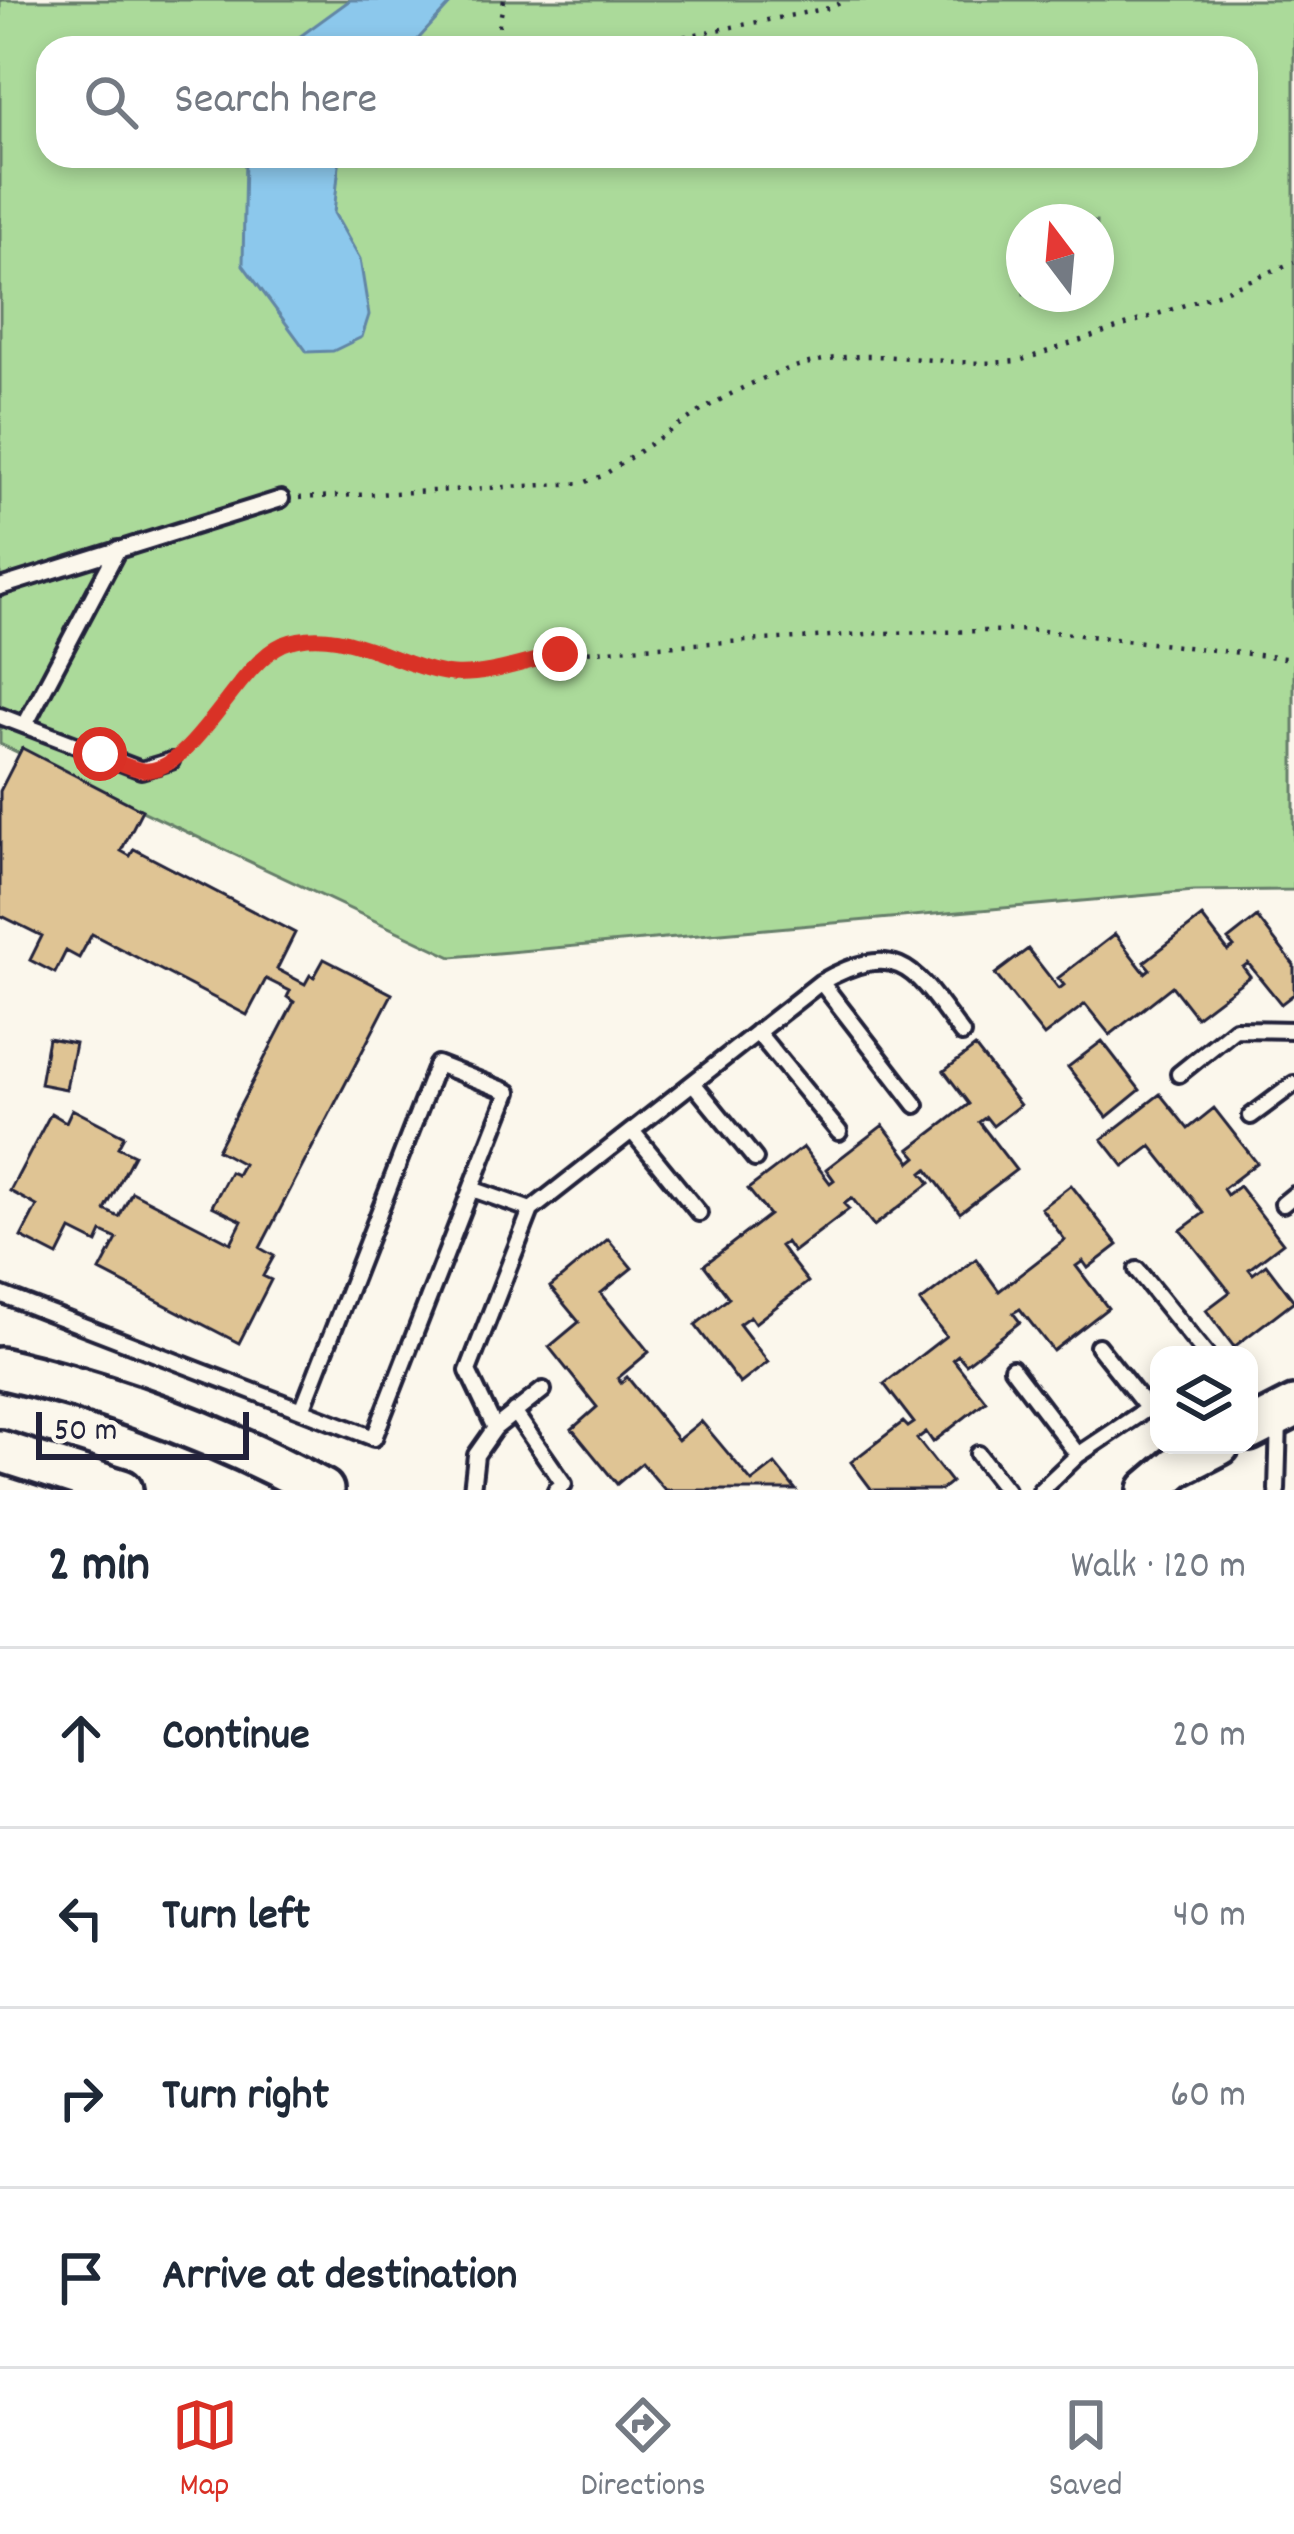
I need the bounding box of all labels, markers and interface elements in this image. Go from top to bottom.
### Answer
search box [36,36,1258,168]
icon: search [78,69,144,135]
text: Search here [174,70,377,134]
north arrow [1006,204,1114,312]
route end [533,627,587,681]
route start [73,727,127,781]
map controls [1150,1346,1258,1454]
button: layers [1150,1346,1258,1454]
scale bar [36,1406,249,1459]
text: 50 m [54,1409,118,1456]
text: 2 min [48,1532,150,1604]
text: Walk · 120 m [1071,1541,1246,1596]
icon: ahead [48,1705,114,1771]
text: Continue [162,1706,310,1770]
text: 20 m [1172,1710,1246,1765]
icon: left [48,1885,114,1951]
text: Turn left [162,1886,310,1950]
text: 40 m [1173,1890,1246,1945]
icon: right [48,2065,114,2131]
text: Turn right [162,2066,329,2130]
text: 60 m [1170,2070,1246,2125]
icon: arrive [48,2245,114,2311]
text: Arrive at destination [162,2246,517,2310]
tab: Map [172,2392,238,2511]
tab: Directions [581,2392,706,2511]
tab: Saved [1049,2392,1122,2511]

